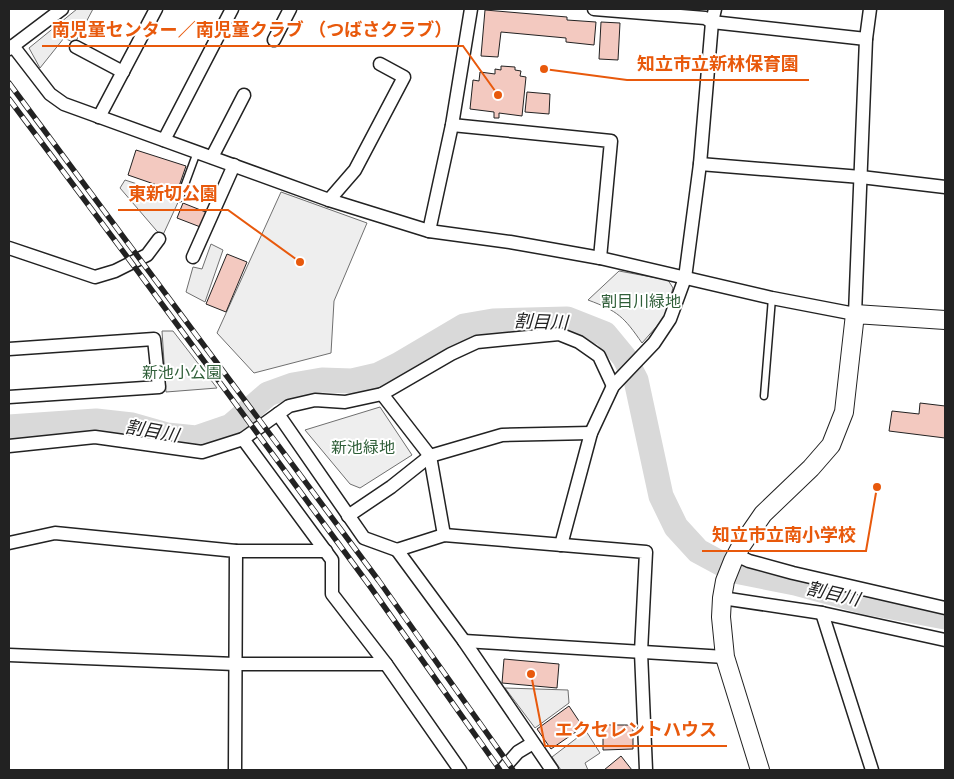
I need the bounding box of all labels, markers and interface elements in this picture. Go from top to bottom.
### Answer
callout: 南児童センター／南児童クラブ （つばさクラブ） [42,13,463,46]
text: 南児童センター／南児童クラブ （つばさクラブ） [52,19,452,41]
callout: 知立市立新林保育園 [627,47,809,80]
text: 知立市立新林保育園 [637,53,799,75]
callout: 東新切公園 [118,177,228,210]
text: 東新切公園 [128,183,218,205]
park label: 割目川緑地 [601,292,681,311]
water label: 割目川 [514,310,570,334]
park label: 新池小公園 [142,363,222,382]
water label: 割目川 [124,415,182,447]
park label: 新池緑地 [331,438,395,457]
callout: 知立市立南小学校 [702,518,866,551]
text: 知立市立南小学校 [712,524,856,546]
water label: 割目川 [804,577,864,611]
callout: エクセレントハウス [545,713,727,746]
text: エクセレントハウス [555,719,717,741]

